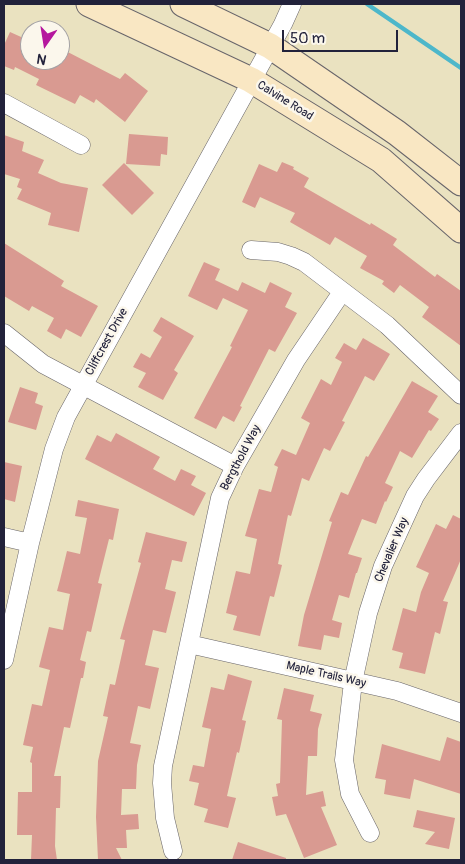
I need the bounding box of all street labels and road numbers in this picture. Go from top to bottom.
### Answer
street label: Calvine Road [254,78,316,124]
street label: Cliffcrest Drive [83,306,131,378]
street label: Bergthold Way [218,423,264,493]
street label: Chevalier Way [372,516,412,584]
street label: Maple Trails Way [285,659,367,691]

